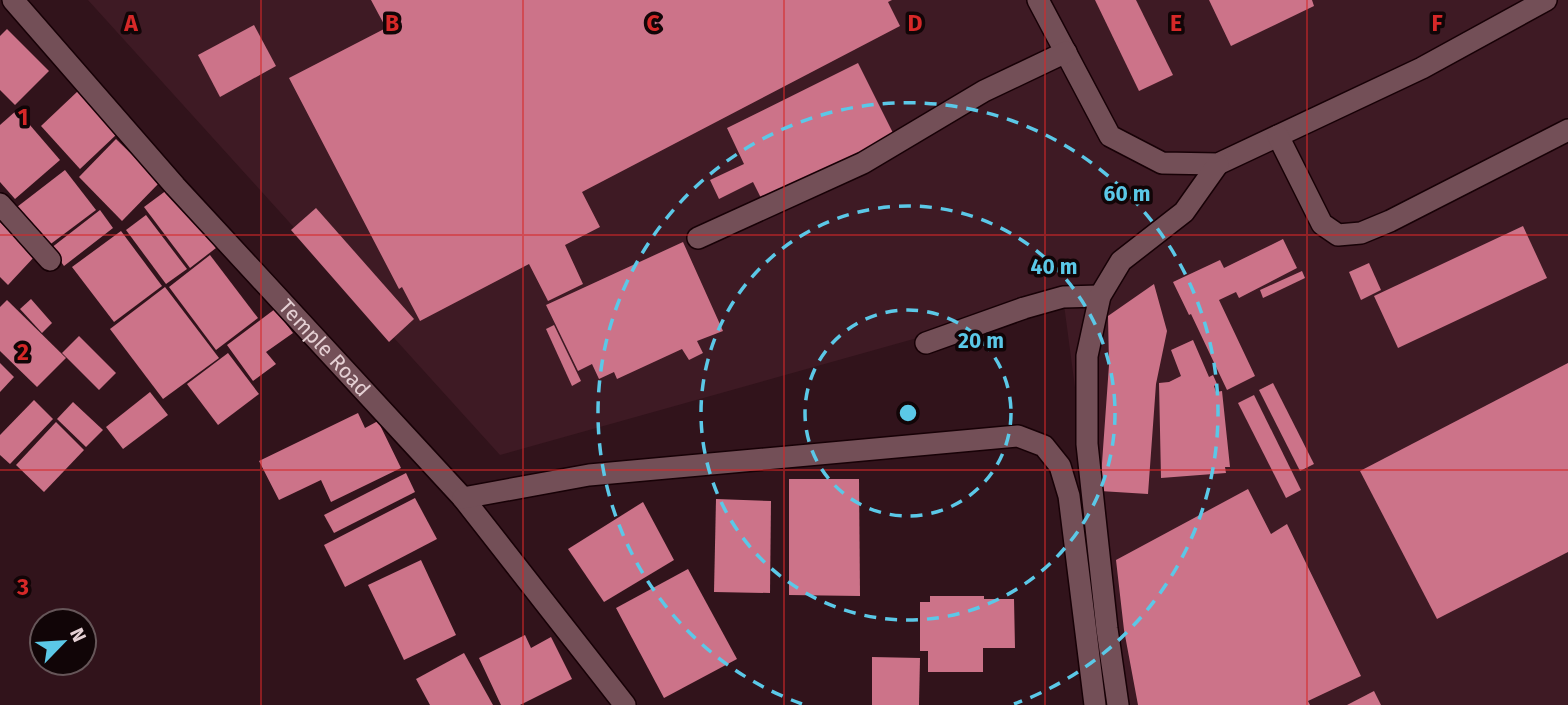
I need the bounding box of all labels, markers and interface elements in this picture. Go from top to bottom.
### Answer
text: A [123,9,138,37]
text: B [385,9,399,37]
text: C [646,9,660,37]
text: D [908,9,923,37]
text: E [1170,9,1182,37]
text: F [1431,9,1443,37]
text: 1 [18,103,28,131]
text: 60 m [1104,181,1150,207]
text: 40 m [1031,254,1077,280]
street label: Temple Road [273,294,376,402]
text: 20 m [958,328,1004,354]
text: 2 [17,338,29,366]
centre of rings [896,401,920,425]
text: 3 [16,573,29,601]
north arrow [28,607,98,677]
text: N [65,624,91,646]

